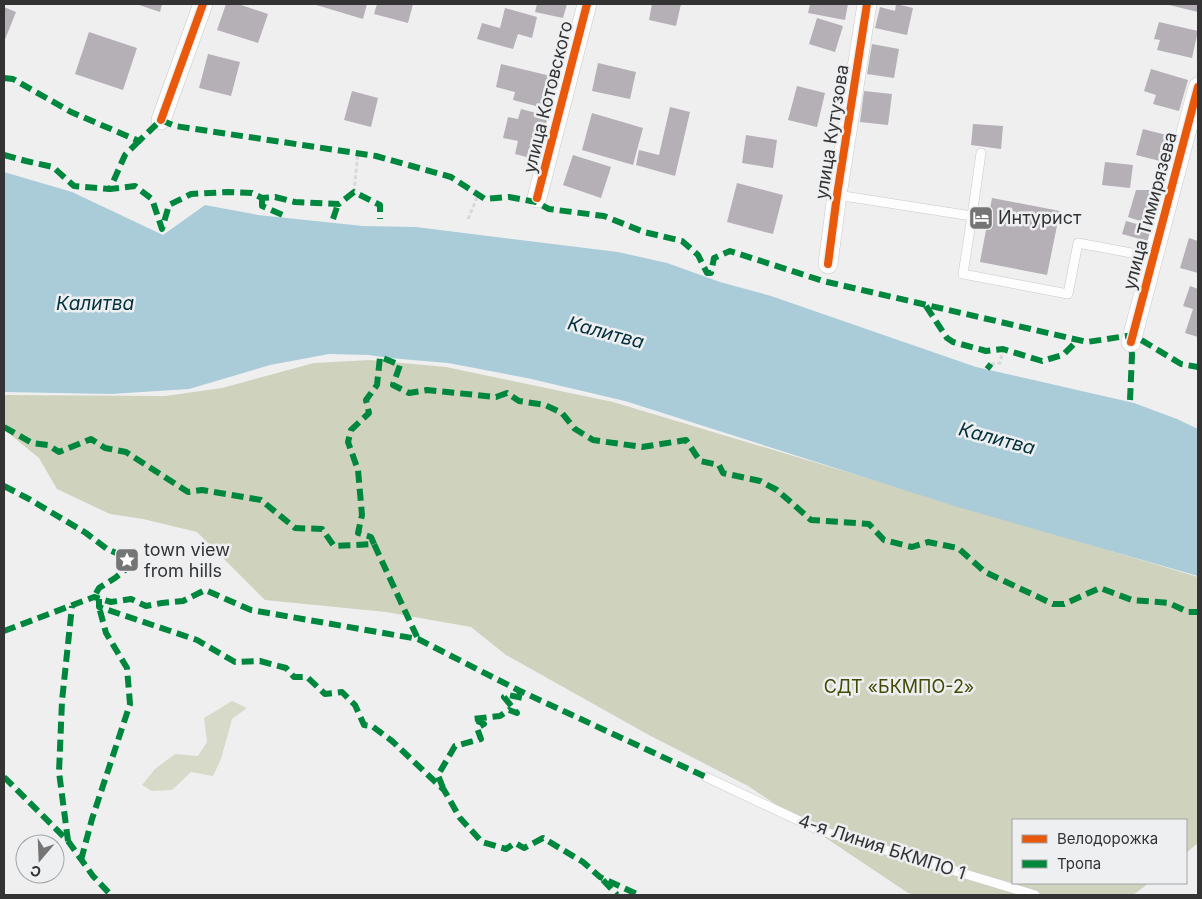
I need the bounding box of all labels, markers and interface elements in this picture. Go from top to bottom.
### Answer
street label: улица Котовского [518,19,577,175]
street label: улица Кутузова [810,63,853,201]
street label: улица Тимирязева [1118,130,1181,292]
hotel icon: Интурист [968,205,994,231]
place label: Интурист [998,207,1082,228]
water label: Калитва [56,292,134,315]
water label: Калитва [565,311,647,354]
water label: Калитва [956,417,1038,460]
place label: town view from hills [144,539,230,581]
place icon: town view from hills [114,547,140,573]
park label: СДТ «БКМПО-2» [824,676,974,697]
street label: 4-я Линия БКМПО 1 [796,810,969,884]
legend [1012,819,1187,884]
text: Велодорожка [1057,829,1158,848]
north arrow [15,834,65,884]
text: Тропа [1057,854,1101,873]
text: С [28,862,43,881]

